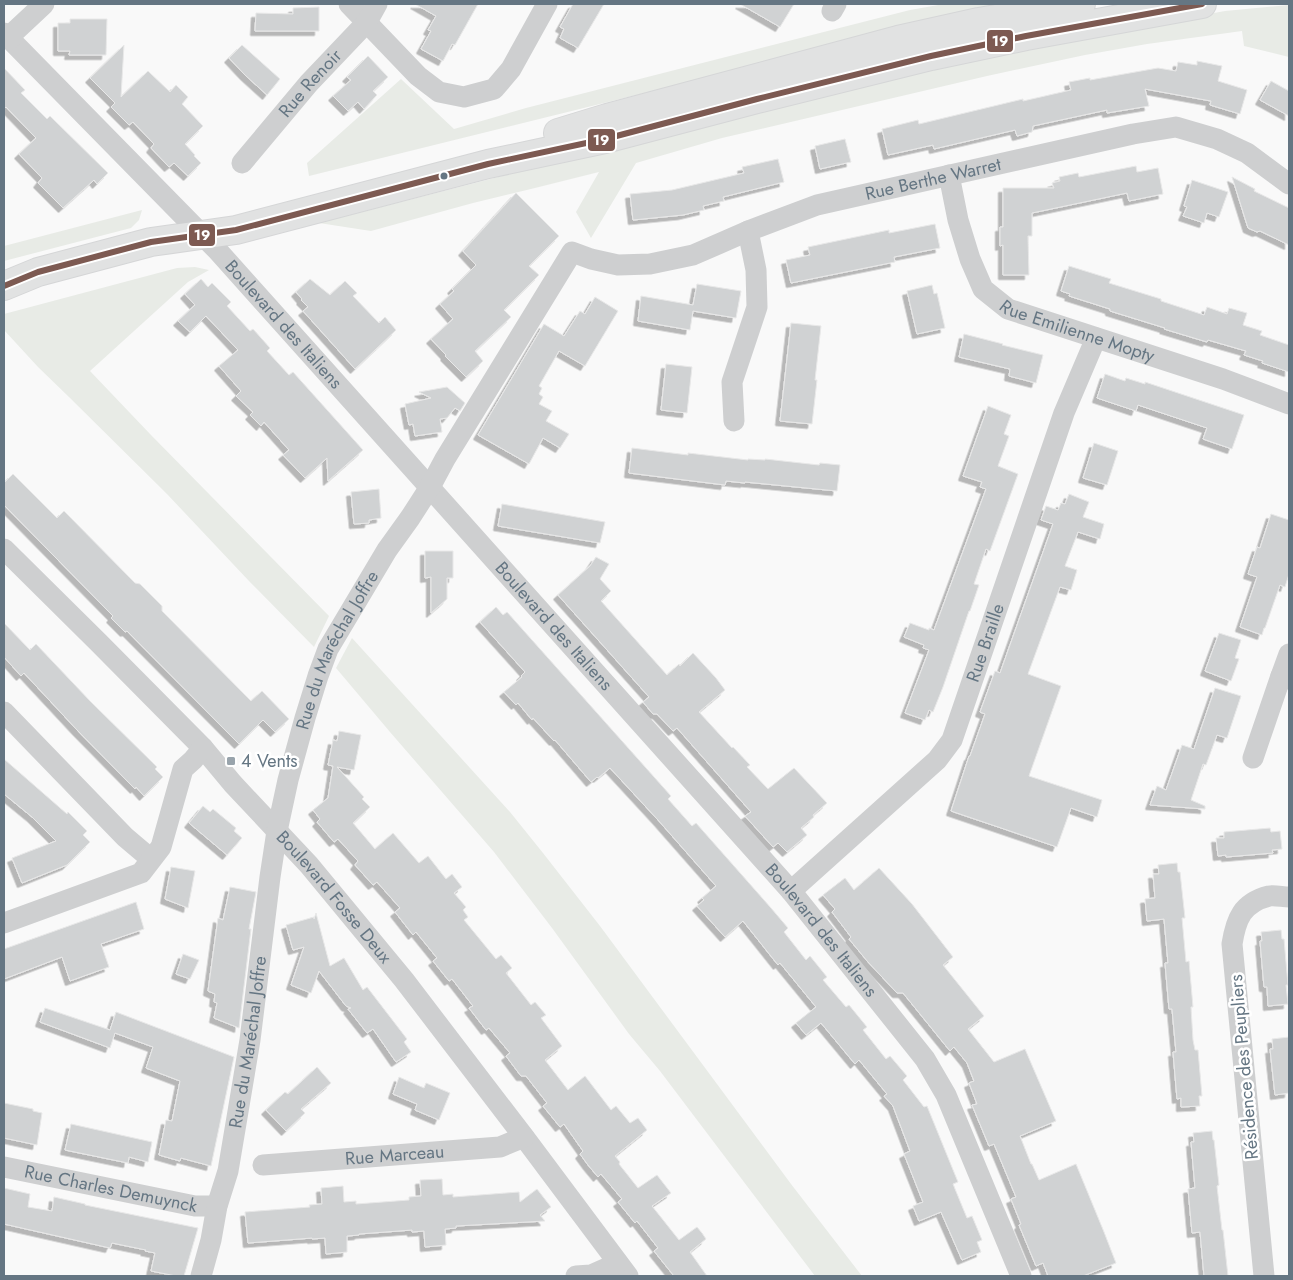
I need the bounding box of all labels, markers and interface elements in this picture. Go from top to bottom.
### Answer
line badge: 19 [986,29,1014,53]
text: 19 [992,31,1008,51]
street label: Rue Renoir [273,43,348,123]
line badge: 19 [587,128,616,152]
text: 19 [593,130,609,150]
street label: Rue Berthe Warret [862,151,1004,207]
unlabelled marker [439,171,449,181]
line badge: 19 [188,223,216,247]
text: 19 [194,225,210,245]
street label: Boulevard des Italiens [219,254,349,395]
street label: Rue Emilienne Mopty [994,294,1158,369]
street label: Boulevard des Italiens [489,556,619,696]
street label: Rue du Maréchal Joffre [289,565,385,733]
street label: Rue Braille [960,600,1011,685]
place label: 4 Vents [241,748,298,774]
marker: 4 Vents [225,755,237,767]
street label: Boulevard Fosse Deux [270,825,398,969]
street label: Boulevard des Italiens [759,858,884,1002]
street label: Rue du Maréchal Joffre [222,955,273,1130]
street label: Résidence des Peupliers [1223,973,1265,1161]
street label: Rue Marceau [344,1138,445,1172]
street label: Rue Charles Demuynck [22,1158,200,1219]

